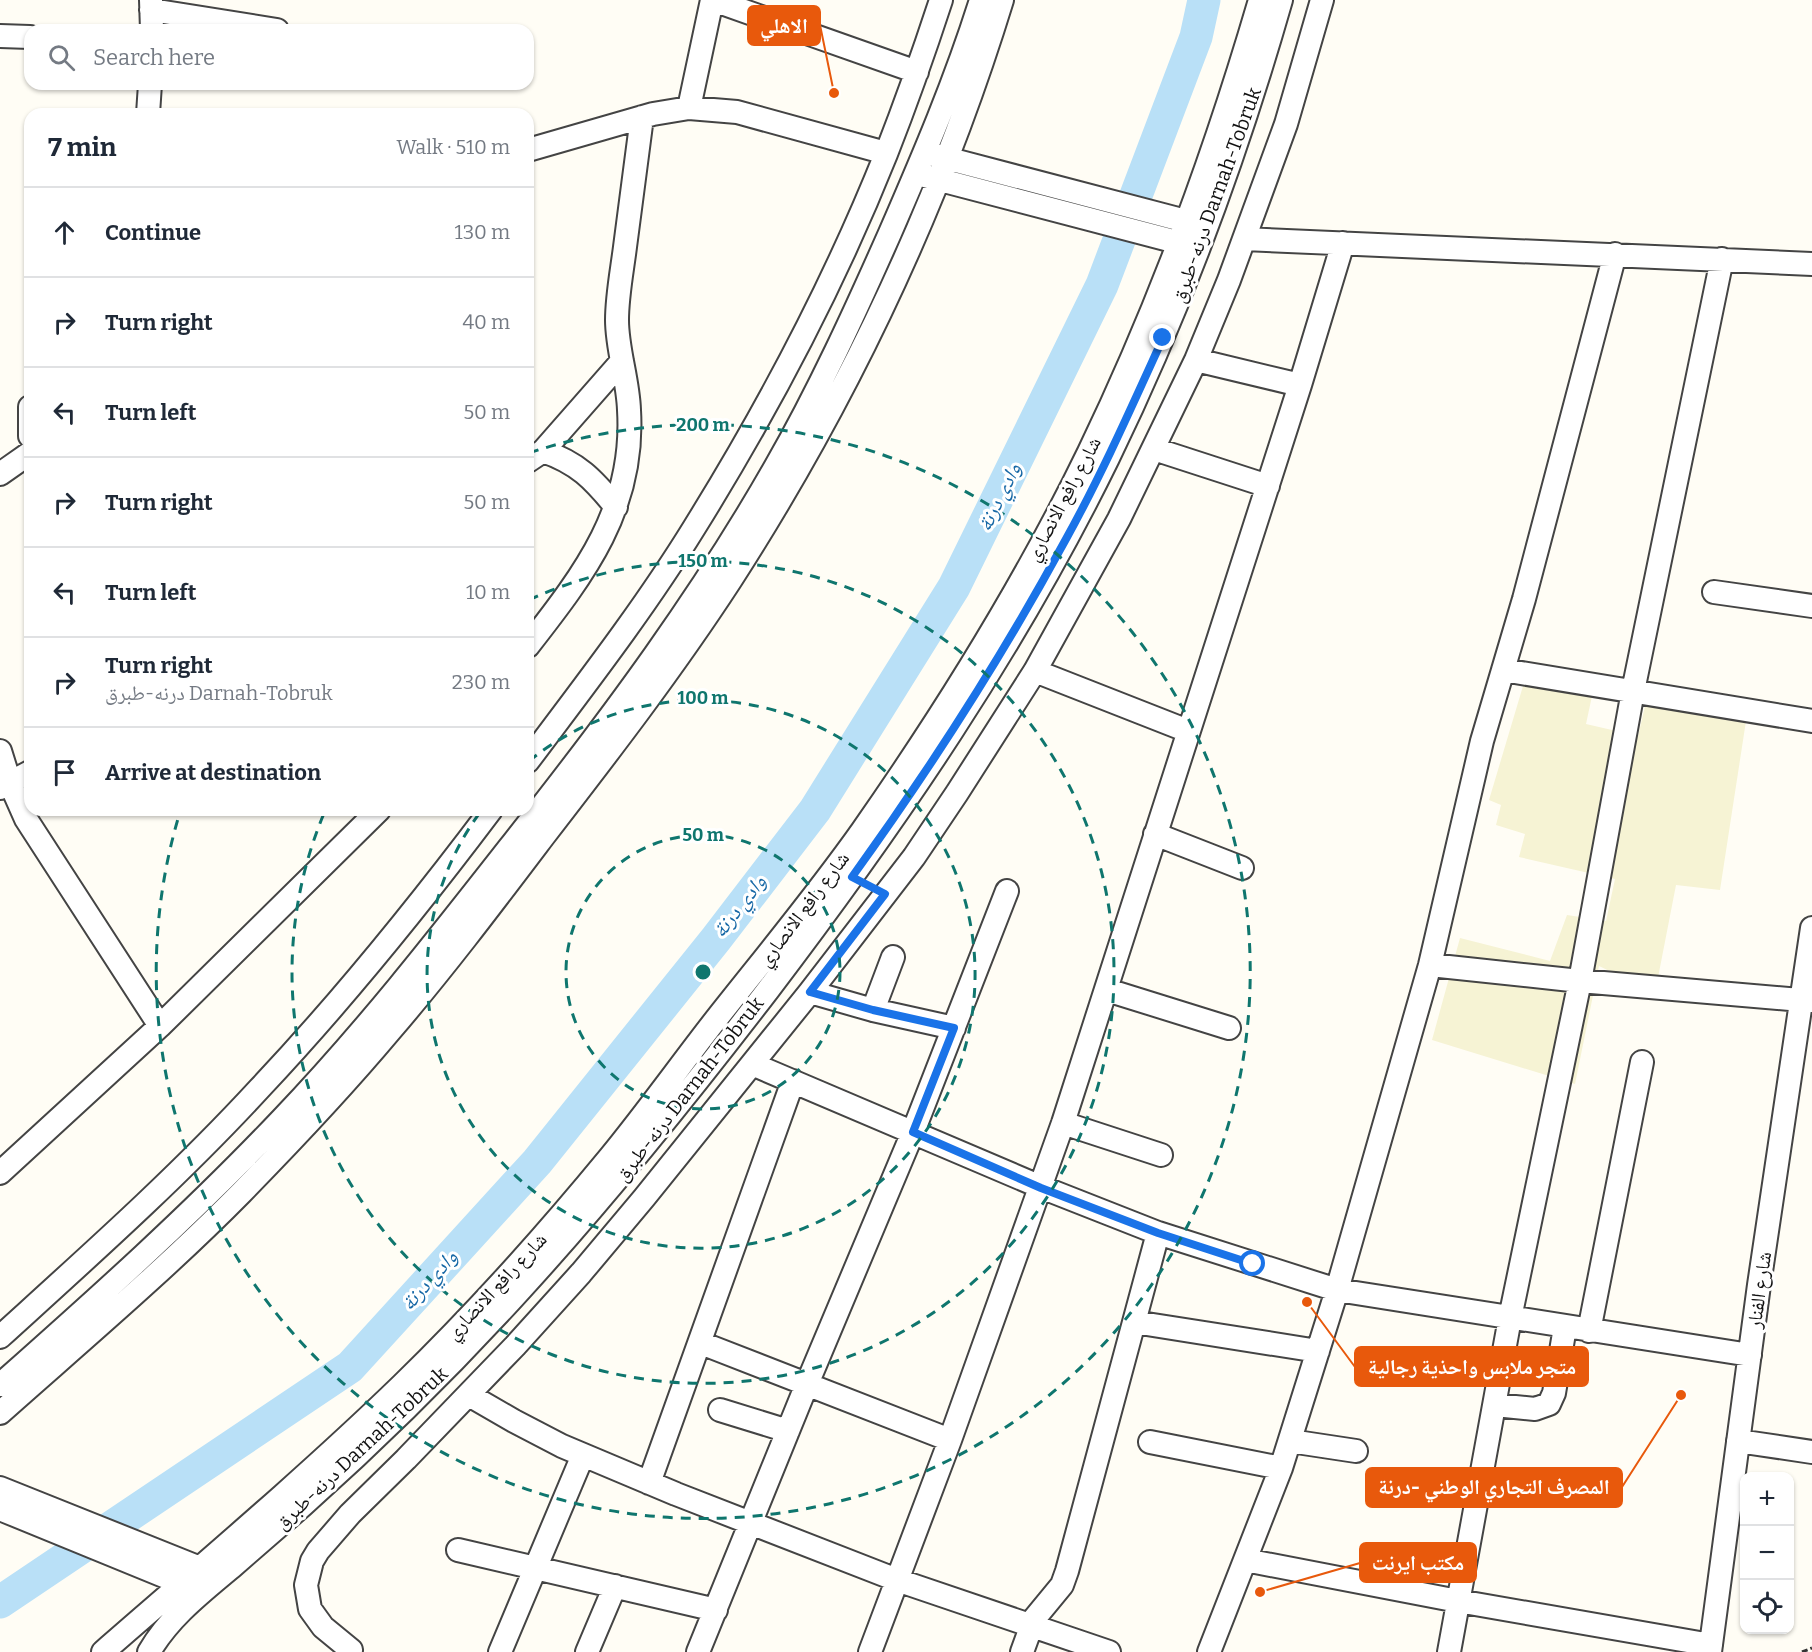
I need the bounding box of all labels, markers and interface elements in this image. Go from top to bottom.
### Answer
callout: الاهلي [748,6,820,45]
text: الاهلي [760,13,808,42]
search box [24,24,534,90]
icon: search [45,41,78,74]
text: Search here [93,44,215,71]
street label: درنه-طبرق Darnah-Tobruk [1166,83,1266,306]
text: 7 min [48,132,116,163]
text: Walk · 510 m [396,135,510,159]
icon: ahead [48,216,81,249]
text: Continue [105,219,201,246]
text: 130 m [455,220,510,244]
icon: right [48,306,81,339]
text: Turn right [105,309,213,336]
text: 40 m [462,310,510,334]
route end [1149,324,1175,350]
icon: left [48,396,81,429]
text: Turn left [105,399,197,426]
text: 50 m [463,400,510,424]
text: 200 m [676,414,730,436]
street label: شارع رافع الانصاري [1020,433,1110,567]
water label: وادي درنة [971,459,1030,537]
icon: right [48,486,81,519]
text: Turn right [105,489,213,516]
text: 50 m [463,490,510,514]
text: 150 m [678,550,728,572]
icon: left [48,576,81,609]
text: Turn left [105,579,197,606]
text: 10 m [466,580,510,604]
text: Turn right [105,652,213,679]
icon: right [48,666,81,699]
text: 230 m [452,670,510,694]
text: درنه-طبرق Darnah-Tobruk [105,681,333,705]
text: 100 m [677,687,729,709]
icon: arrive [48,756,81,789]
text: Arrive at destination [105,759,321,786]
text: 50 m [682,824,724,846]
street label: شارع رافع الانصاري [752,847,857,974]
water label: وادي درنة [706,869,774,945]
centre of rings [693,962,713,982]
street label: درنه-طبرق Darnah-Tobruk [610,991,769,1186]
street label: شارع رافع الانصاري [440,1227,555,1347]
water label: وادي درنة [395,1244,466,1318]
route start [1239,1250,1265,1276]
street label: شارع الفنار [1742,1250,1777,1331]
callout: متجر ملابس واحذية رجالية [1355,1347,1588,1386]
text: متجر ملابس واحذية رجالية [1368,1354,1576,1380]
street label: درنه-طبرق Darnah-Tobruk [270,1361,453,1534]
callout: المصرف التجاري الوطني -درنة [1366,1468,1622,1507]
map controls [1740,1472,1794,1634]
button: + [1740,1472,1794,1526]
text: المصرف التجاري الوطني -درنة [1378,1474,1610,1503]
button: − [1740,1526,1794,1580]
callout: مكتب ايرنت [1360,1543,1476,1582]
text: مكتب ايرنت [1372,1550,1464,1576]
button: locate [1740,1580,1794,1634]

